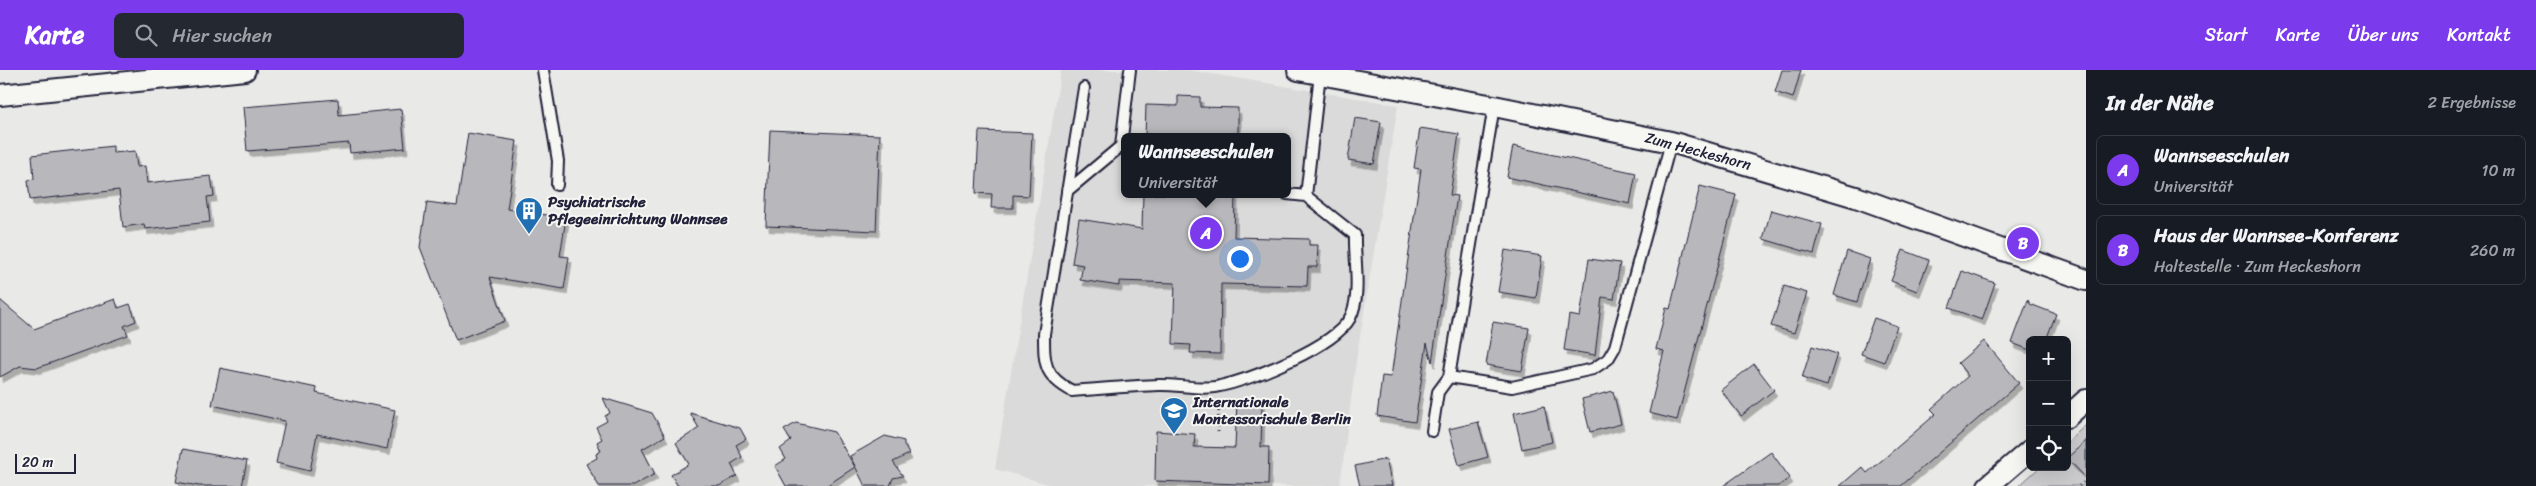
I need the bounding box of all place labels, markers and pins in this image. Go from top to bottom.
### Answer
place label: Psychiatrische Pflegeeinrichtung Wannsee [548,189,728,232]
building icon: Psychiatrische Pflegeeinrichtung Wannsee [514,196,544,235]
pin: A [1190,214,1222,252]
pin: B [2007,224,2039,262]
place label: Internationale Montessorischule Berlin [1192,389,1352,432]
school or university icon: Internationale Montessorischule Berlin [1159,396,1189,435]

